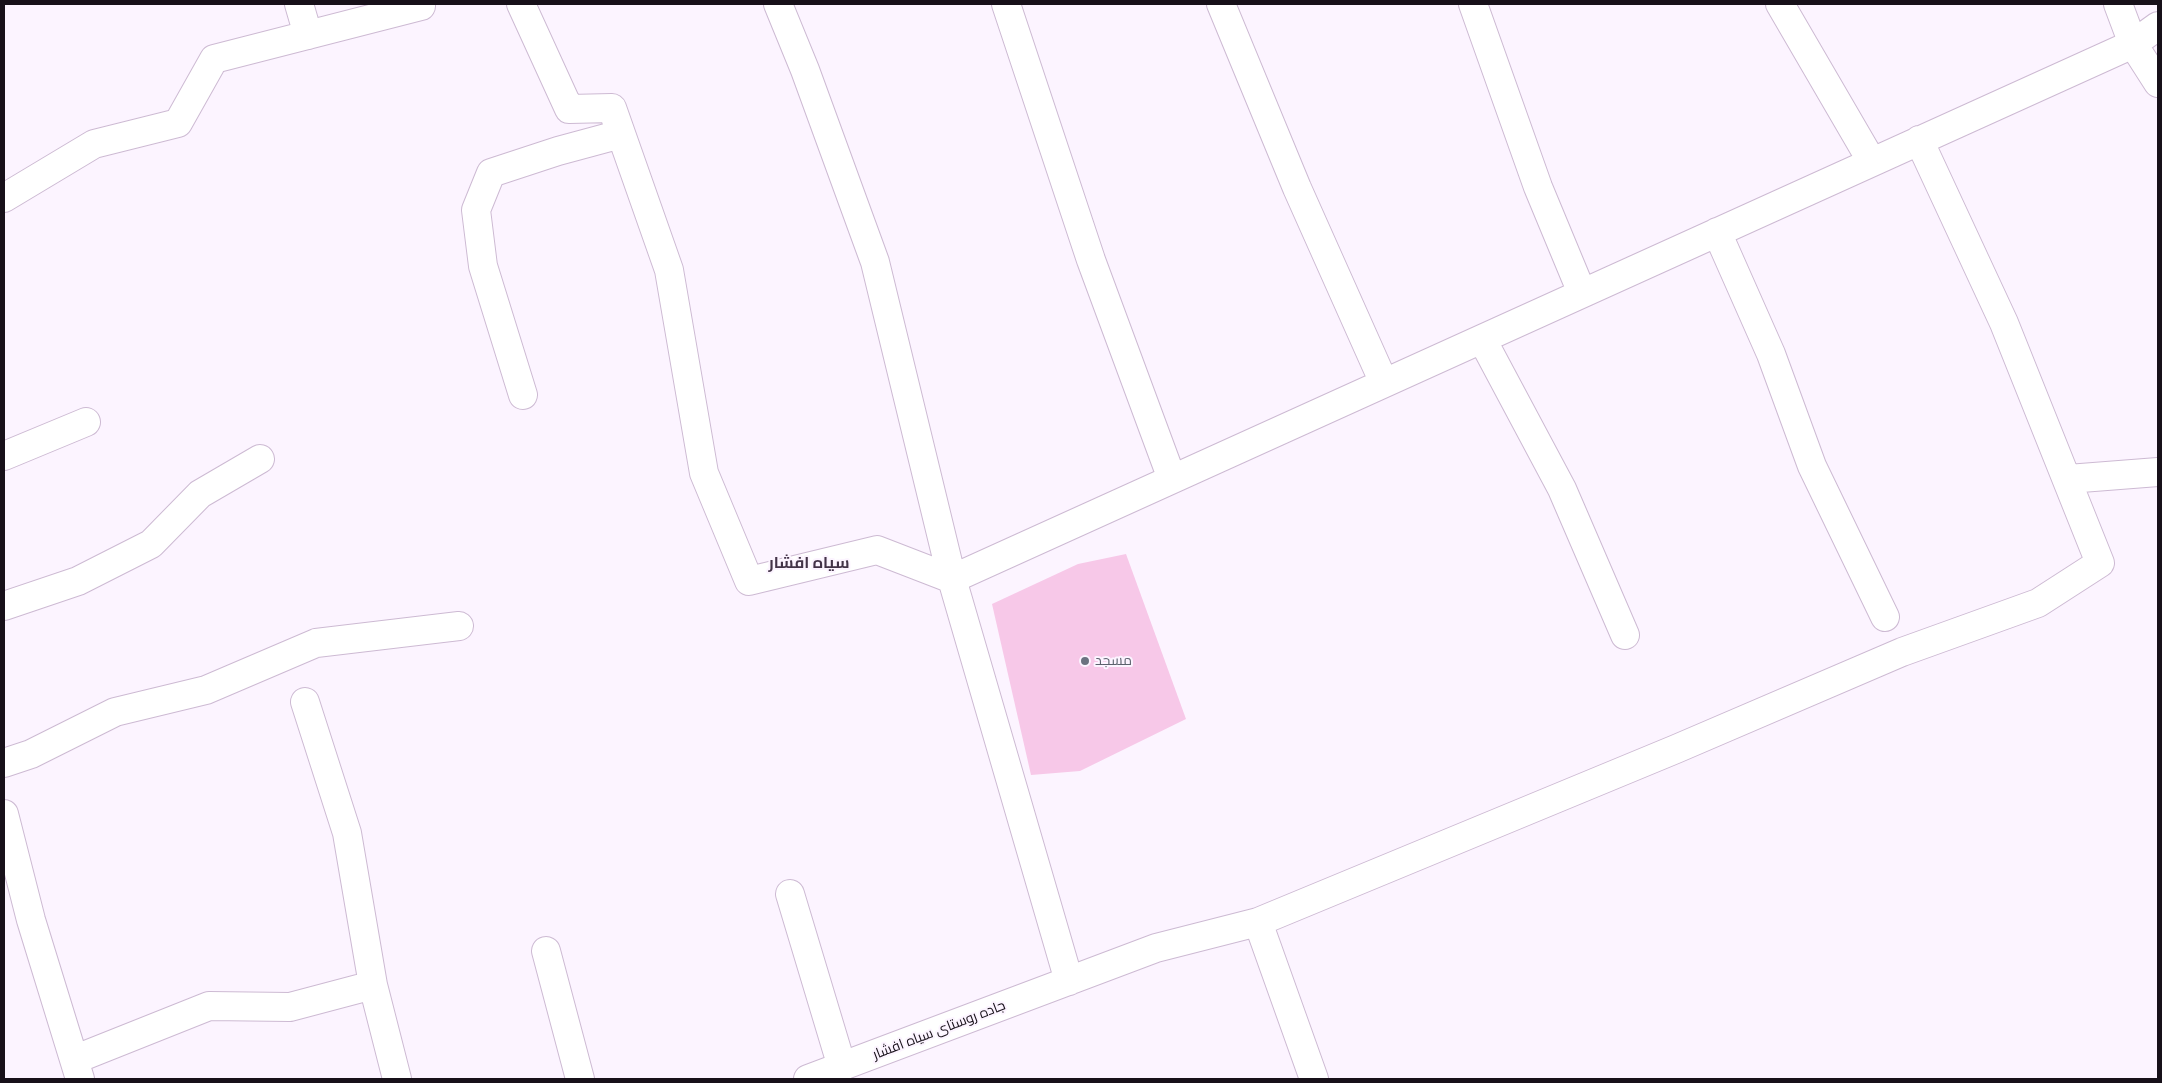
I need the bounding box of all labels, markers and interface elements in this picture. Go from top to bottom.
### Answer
district label: سیاه افشار [768,553,850,573]
place label: مسجد [1095,653,1132,669]
marker: مسجد [1079,655,1091,667]
street label: جاده روستای سیاه افشار [870,997,1008,1063]

